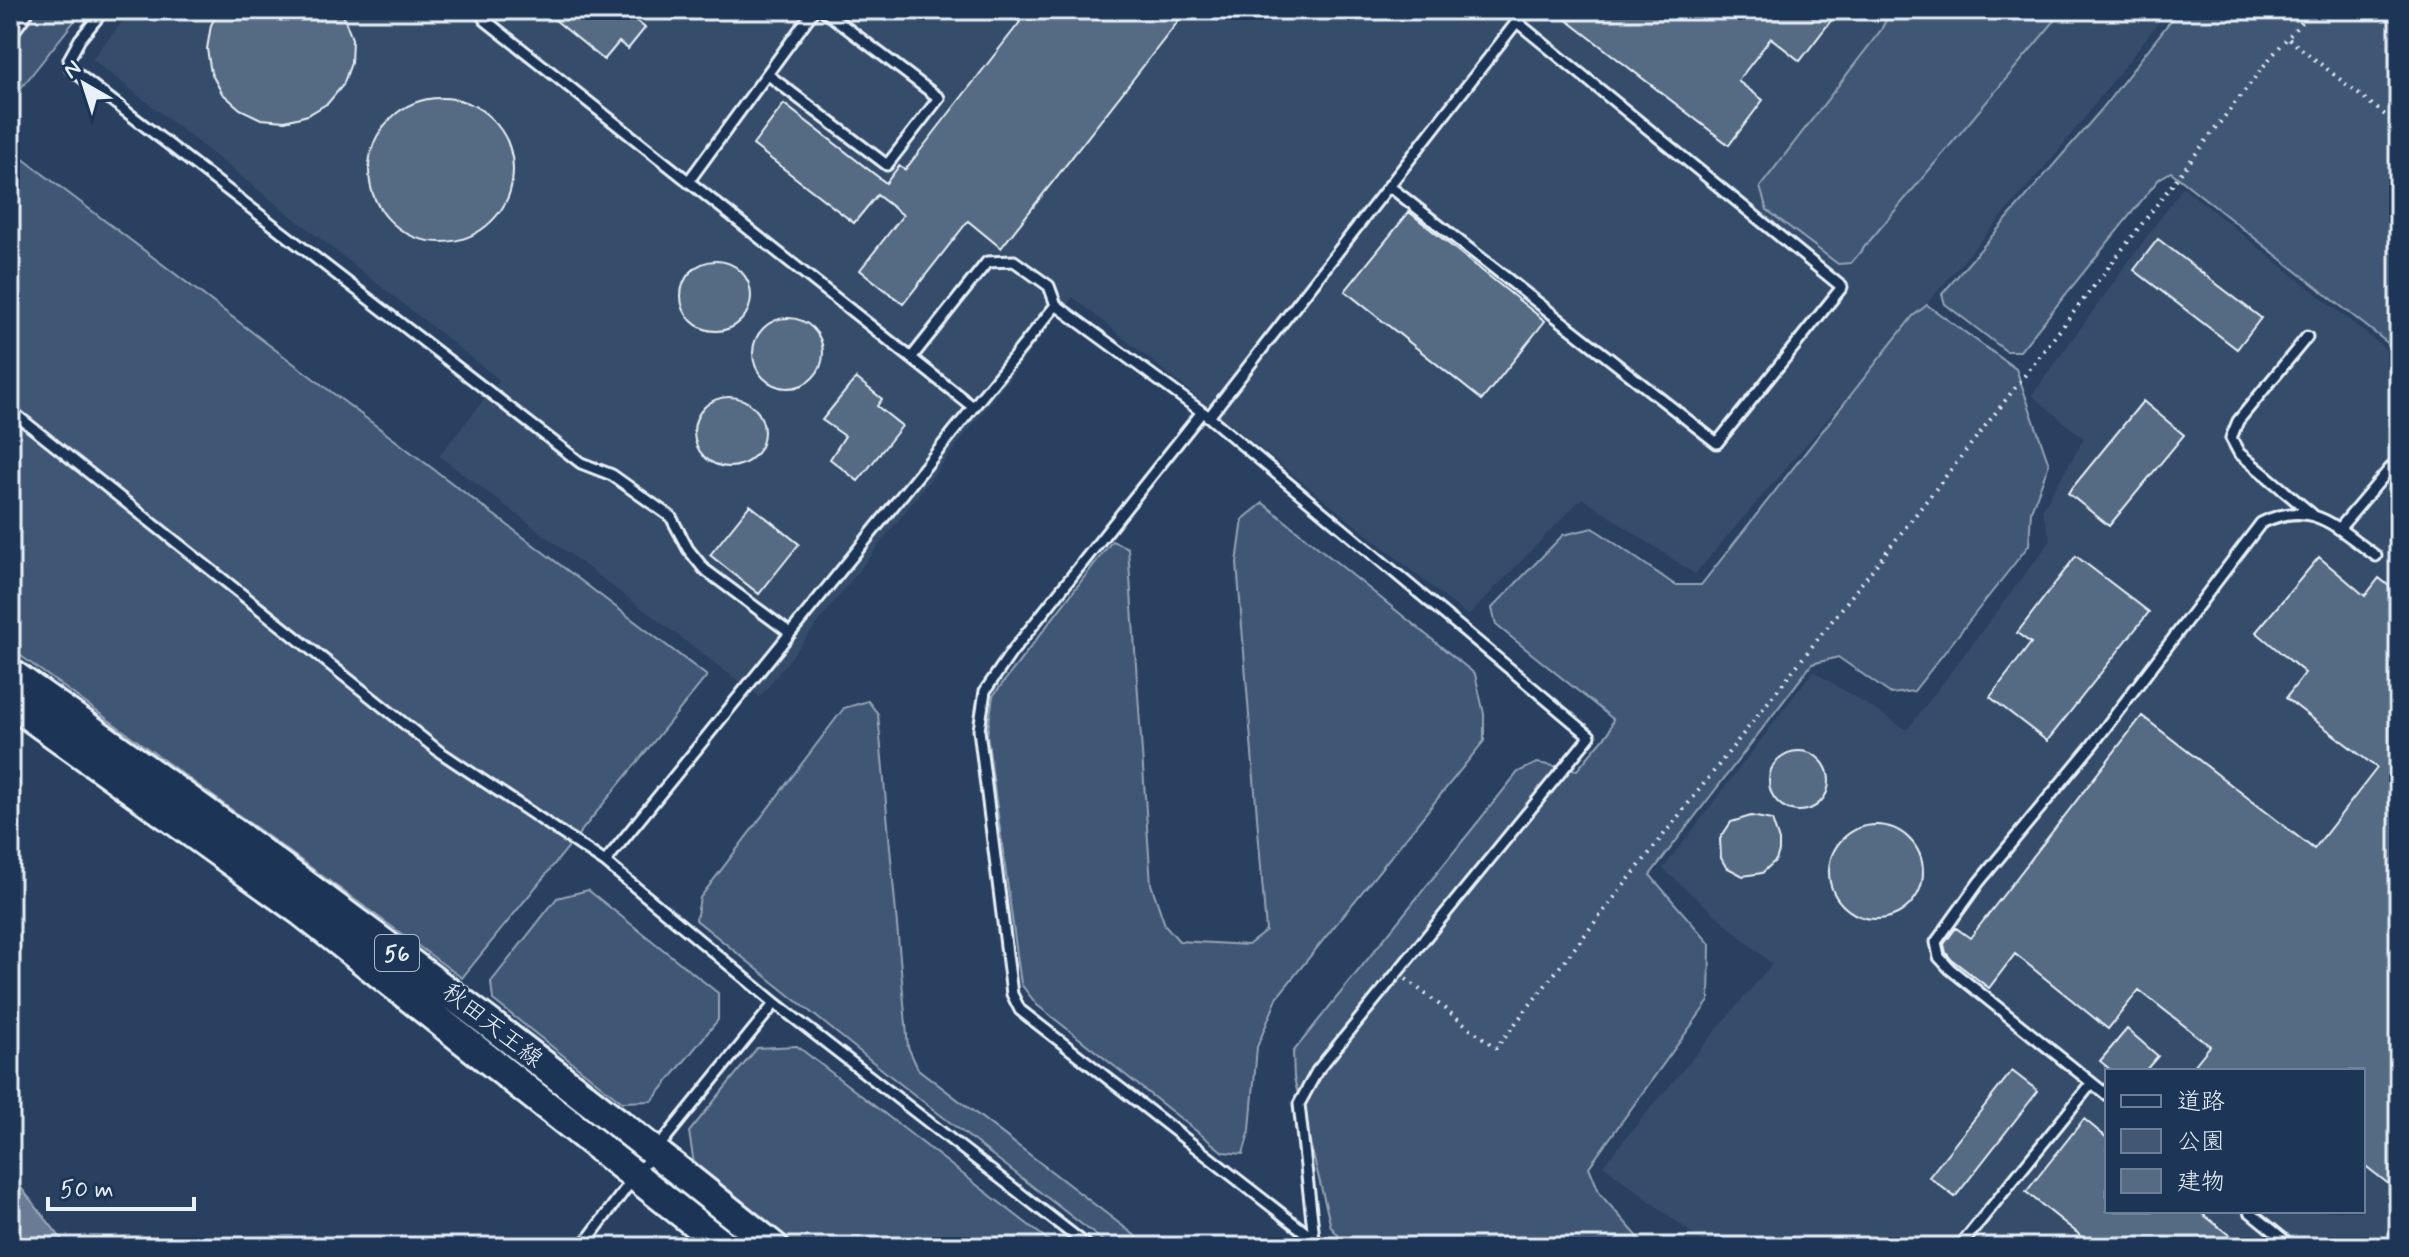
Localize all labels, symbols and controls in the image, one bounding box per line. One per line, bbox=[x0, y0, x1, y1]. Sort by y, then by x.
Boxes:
north arrow bbox=[44, 44, 124, 124]
text: N bbox=[58, 55, 87, 86]
road number: 56 bbox=[375, 935, 419, 971]
street label: 秋田天王線 bbox=[435, 977, 549, 1075]
legend bbox=[2105, 1069, 2365, 1213]
text: 道路 bbox=[2177, 1087, 2225, 1118]
text: 公園 bbox=[2177, 1127, 2225, 1158]
scale bar bbox=[48, 1161, 194, 1211]
text: 建物 bbox=[2177, 1167, 2225, 1198]
text: 50 m bbox=[60, 1175, 114, 1206]

